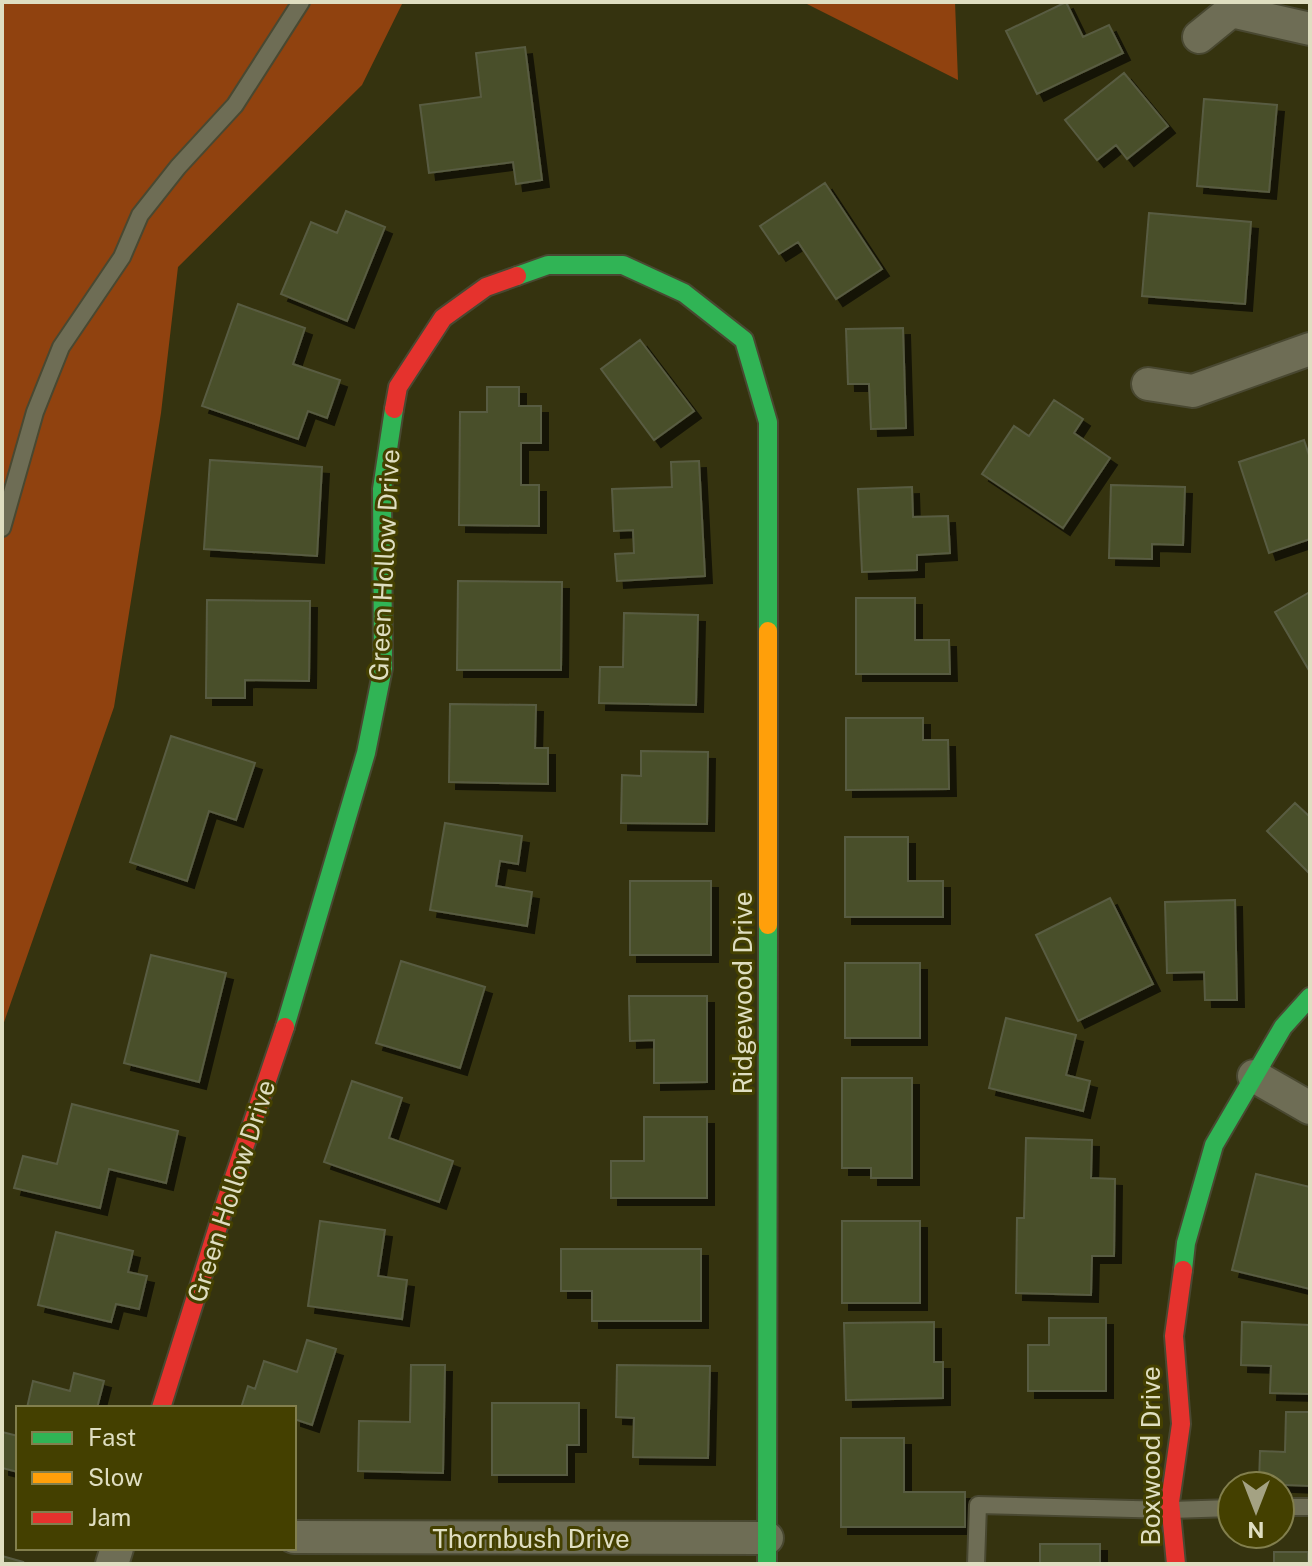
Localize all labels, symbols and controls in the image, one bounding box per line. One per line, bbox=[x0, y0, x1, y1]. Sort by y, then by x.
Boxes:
street label: Green Hollow Drive bbox=[362, 448, 406, 682]
street label: Ridgewood Drive bbox=[727, 891, 758, 1095]
street label: Green Hollow Drive bbox=[180, 1076, 282, 1306]
street label: Boxwood Drive bbox=[1135, 1366, 1166, 1546]
legend bbox=[16, 1406, 296, 1550]
text: Fast bbox=[88, 1423, 136, 1451]
text: Slow bbox=[88, 1463, 143, 1491]
north arrow bbox=[1216, 1470, 1296, 1550]
text: Jam bbox=[88, 1503, 131, 1531]
text: N bbox=[1247, 1517, 1265, 1543]
street label: Thornbush Drive bbox=[432, 1523, 630, 1554]

